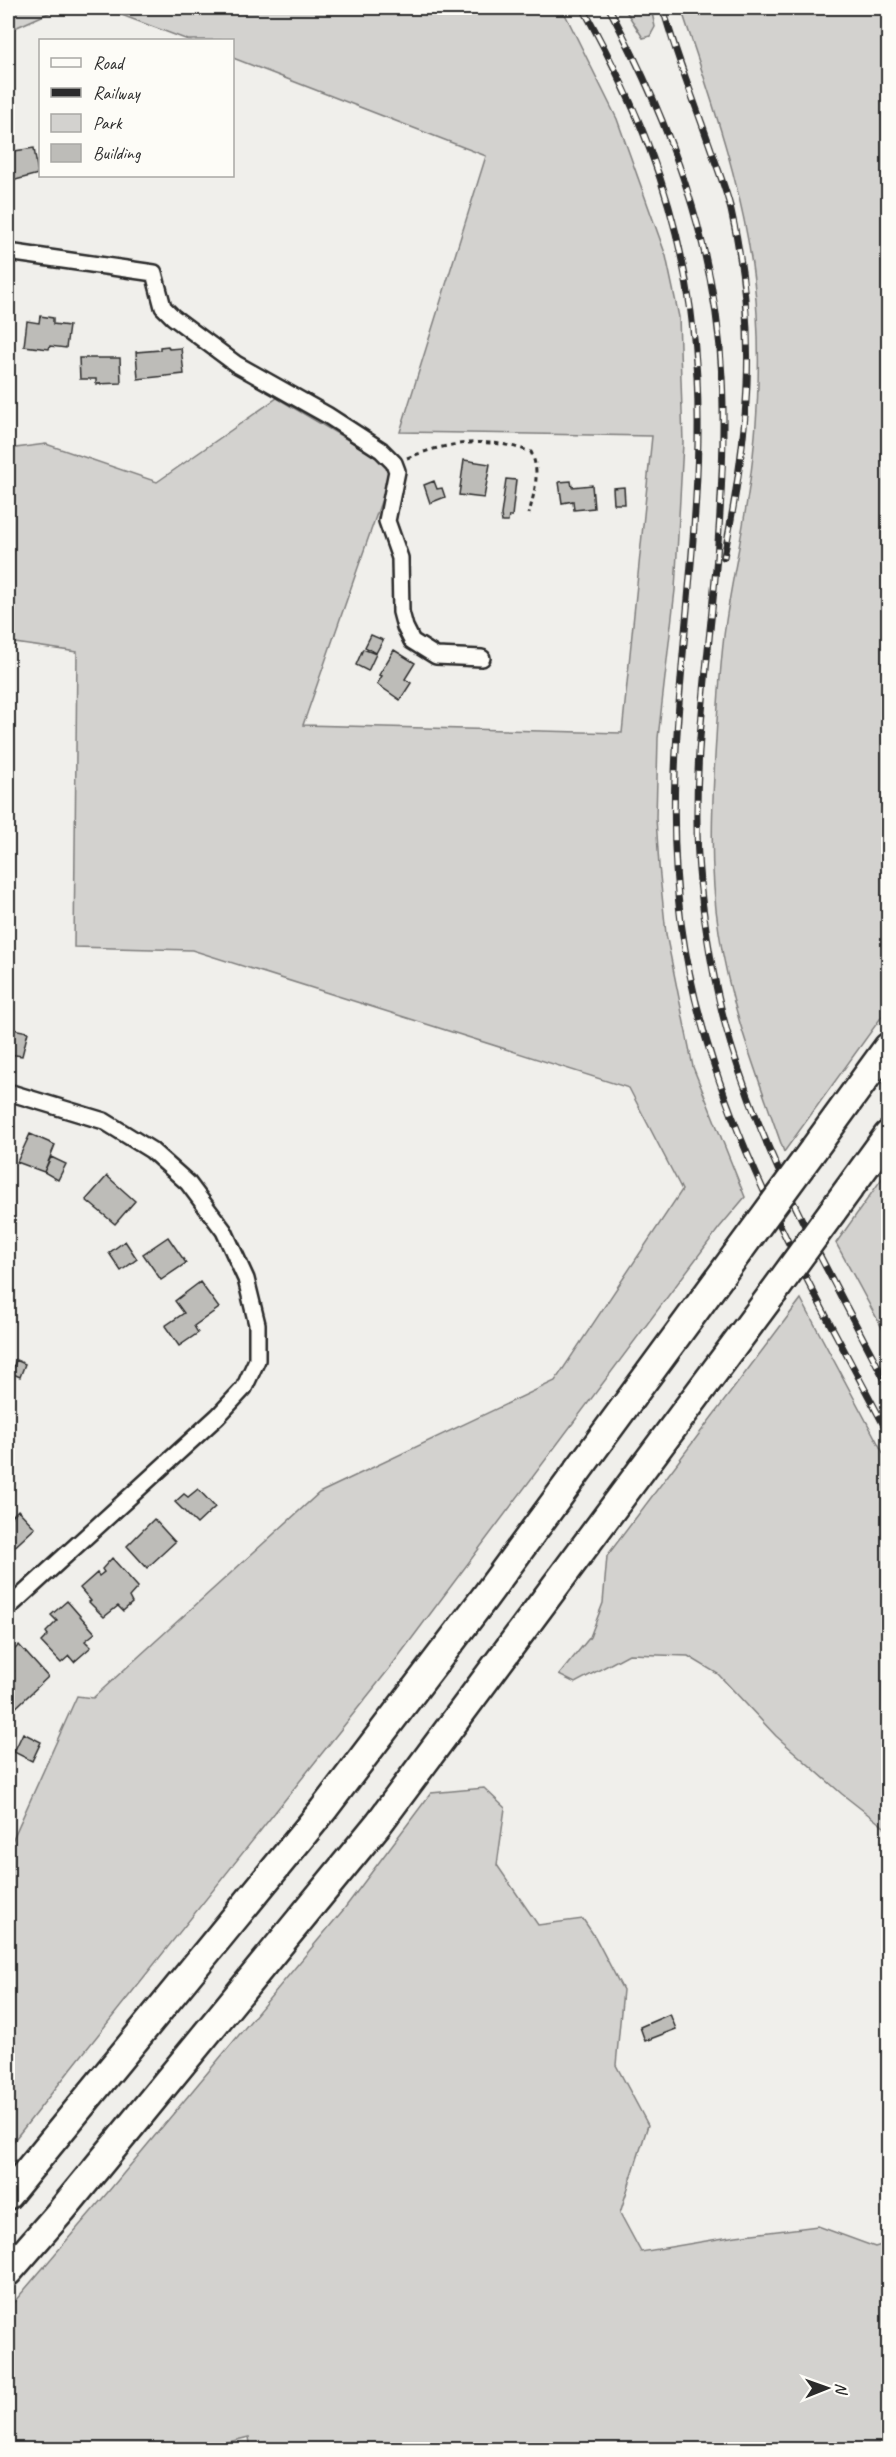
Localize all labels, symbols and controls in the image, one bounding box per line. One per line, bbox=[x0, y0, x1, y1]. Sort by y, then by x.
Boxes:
legend bbox=[39, 39, 234, 177]
text: Road bbox=[93, 52, 126, 74]
text: Railway bbox=[93, 82, 141, 104]
text: Park bbox=[93, 112, 123, 134]
text: Building bbox=[93, 142, 142, 164]
north arrow bbox=[797, 2358, 857, 2418]
text: N bbox=[831, 2383, 851, 2396]

